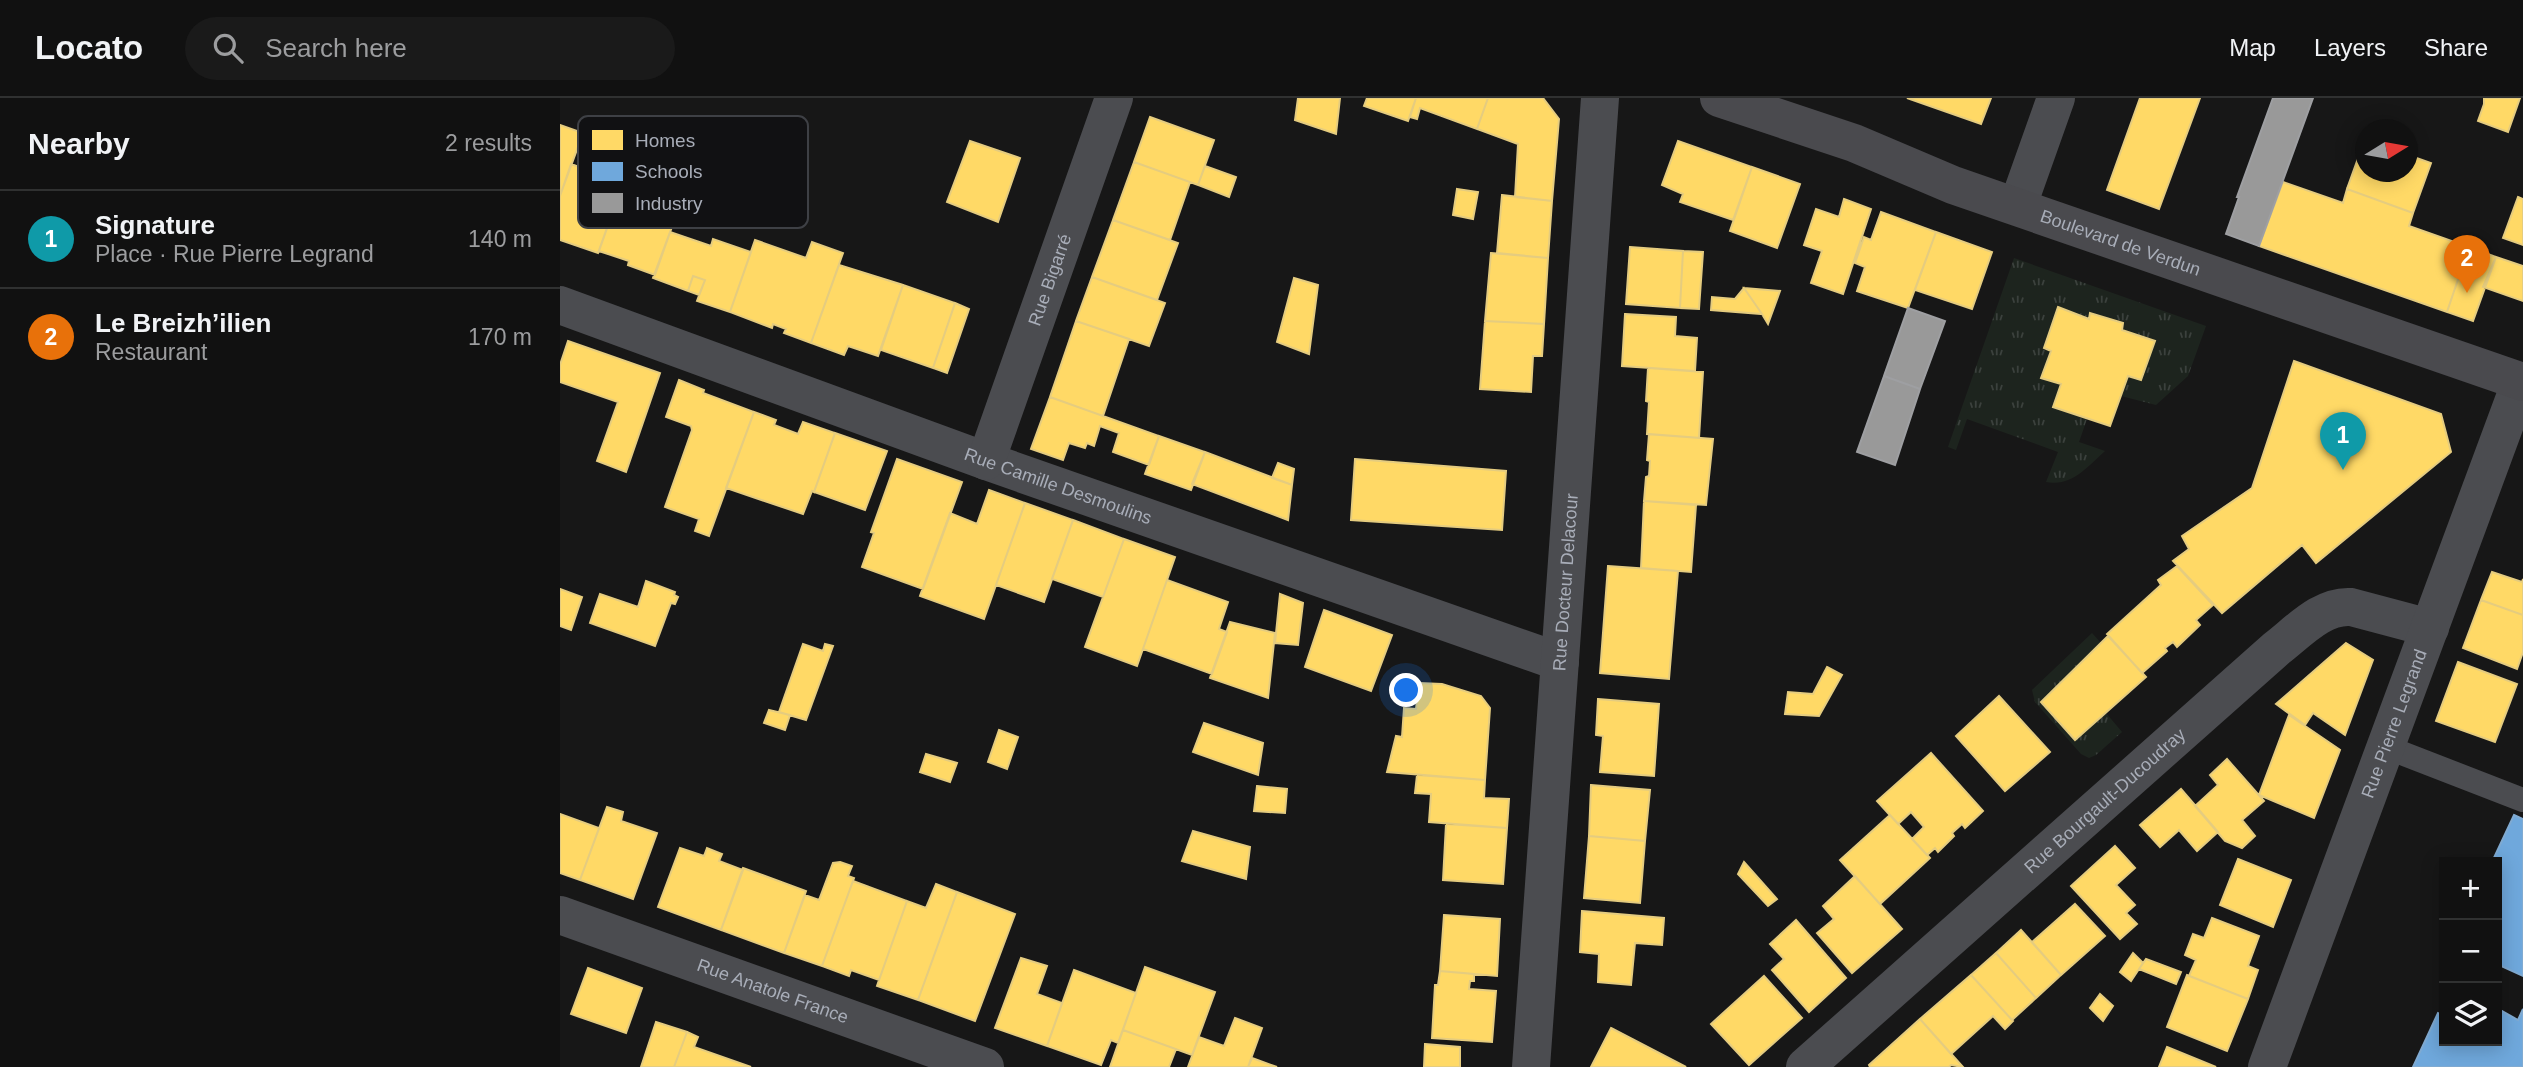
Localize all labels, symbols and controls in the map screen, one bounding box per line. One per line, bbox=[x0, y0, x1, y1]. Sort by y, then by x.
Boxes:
search box bbox=[185, 17, 675, 80]
text: Locato bbox=[35, 29, 143, 66]
icon: search bbox=[209, 29, 247, 67]
text: Search here bbox=[265, 33, 407, 63]
text: Map bbox=[2229, 34, 2276, 61]
text: Layers bbox=[2314, 34, 2386, 61]
text: Share bbox=[2424, 34, 2488, 61]
legend bbox=[578, 116, 808, 228]
north arrow bbox=[2355, 119, 2418, 182]
text: Nearby bbox=[28, 127, 130, 160]
text: 2 results bbox=[445, 130, 532, 156]
text: Homes bbox=[635, 130, 695, 151]
text: Schools bbox=[635, 161, 703, 182]
text: Industry bbox=[635, 193, 703, 214]
street label: Boulevard de Verdun bbox=[2038, 206, 2203, 280]
text: Signature bbox=[95, 210, 215, 240]
text: 1 bbox=[45, 226, 57, 252]
text: 140 m bbox=[468, 226, 532, 252]
street label: Rue Bigarré bbox=[1024, 231, 1075, 329]
pin: 2 bbox=[2444, 235, 2490, 293]
text: Place · Rue Pierre Legrand bbox=[95, 241, 374, 267]
text: Le Breizh’ilien bbox=[95, 308, 271, 338]
text: 2 bbox=[45, 324, 57, 350]
text: 170 m bbox=[468, 324, 532, 350]
text: Restaurant bbox=[95, 339, 208, 365]
pin: 1 bbox=[2320, 412, 2366, 470]
street label: Rue Camille Desmoulins bbox=[962, 444, 1154, 528]
street label: Rue Docteur Delacour bbox=[1549, 493, 1582, 672]
street label: Rue Pierre Legrand bbox=[2357, 647, 2431, 801]
your location bbox=[1389, 673, 1423, 707]
street label: Rue Bourgault-Ducoudray bbox=[2020, 724, 2189, 877]
map controls bbox=[2439, 857, 2502, 1046]
button: + bbox=[2439, 857, 2502, 920]
button: − bbox=[2439, 920, 2502, 983]
street label: Rue Anatole France bbox=[694, 955, 851, 1027]
button: layers bbox=[2439, 983, 2502, 1046]

